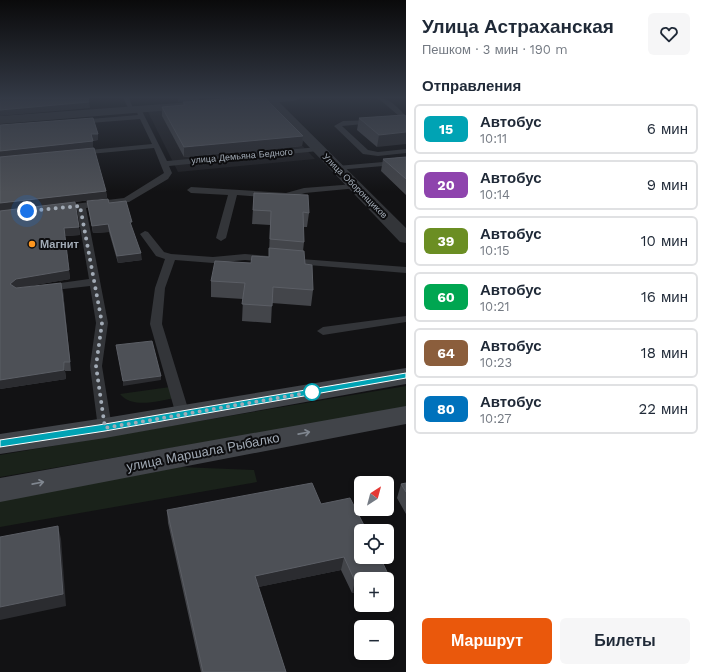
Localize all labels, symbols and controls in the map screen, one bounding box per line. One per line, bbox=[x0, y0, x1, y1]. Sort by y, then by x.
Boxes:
button: heart bbox=[648, 13, 690, 55]
text: Улица Астраханская bbox=[422, 15, 614, 38]
text: Пешком · 3 мин · 190 m bbox=[422, 42, 568, 57]
text: Отправления bbox=[422, 77, 521, 95]
text: Автобус bbox=[480, 113, 542, 131]
text: 6 мин bbox=[647, 120, 688, 138]
text: 15 bbox=[439, 121, 453, 137]
text: 10:11 bbox=[480, 131, 507, 146]
street label: улица Демьяна Бедного bbox=[191, 147, 293, 165]
street label: Улица Оборонщиков bbox=[321, 152, 389, 220]
text: Автобус bbox=[480, 169, 542, 187]
text: 9 мин bbox=[647, 176, 688, 194]
text: 20 bbox=[437, 177, 455, 193]
text: 10:14 bbox=[480, 187, 510, 202]
your location bbox=[17, 201, 37, 221]
text: Автобус bbox=[480, 225, 542, 243]
text: 10 мин bbox=[641, 232, 688, 250]
text: 39 bbox=[438, 233, 454, 249]
place label: Магнит bbox=[40, 238, 79, 251]
marker: Магнит bbox=[27, 239, 37, 249]
text: 10:15 bbox=[480, 243, 510, 258]
text: Автобус bbox=[480, 281, 542, 299]
text: 16 мин bbox=[641, 288, 688, 306]
text: 60 bbox=[437, 289, 455, 305]
text: 10:21 bbox=[480, 299, 510, 314]
text: Автобус bbox=[480, 337, 542, 355]
text: 18 мин bbox=[641, 344, 688, 362]
text: 64 bbox=[437, 345, 455, 361]
text: 10:23 bbox=[480, 355, 512, 370]
unlabelled marker bbox=[303, 383, 321, 401]
text: Автобус bbox=[480, 393, 542, 411]
text: 22 мин bbox=[638, 400, 688, 418]
text: 80 bbox=[437, 401, 455, 417]
text: 10:27 bbox=[480, 411, 512, 426]
one-way arrow bbox=[297, 429, 310, 437]
street label: улица Маршала Рыбалко bbox=[125, 430, 281, 474]
north arrow bbox=[354, 476, 394, 516]
map controls bbox=[354, 476, 394, 660]
one-way arrow bbox=[31, 479, 44, 487]
button: locate bbox=[354, 524, 394, 564]
button: + bbox=[354, 572, 394, 612]
button: Маршрут bbox=[422, 618, 552, 664]
button: Билеты bbox=[560, 618, 690, 664]
button: − bbox=[354, 620, 394, 660]

